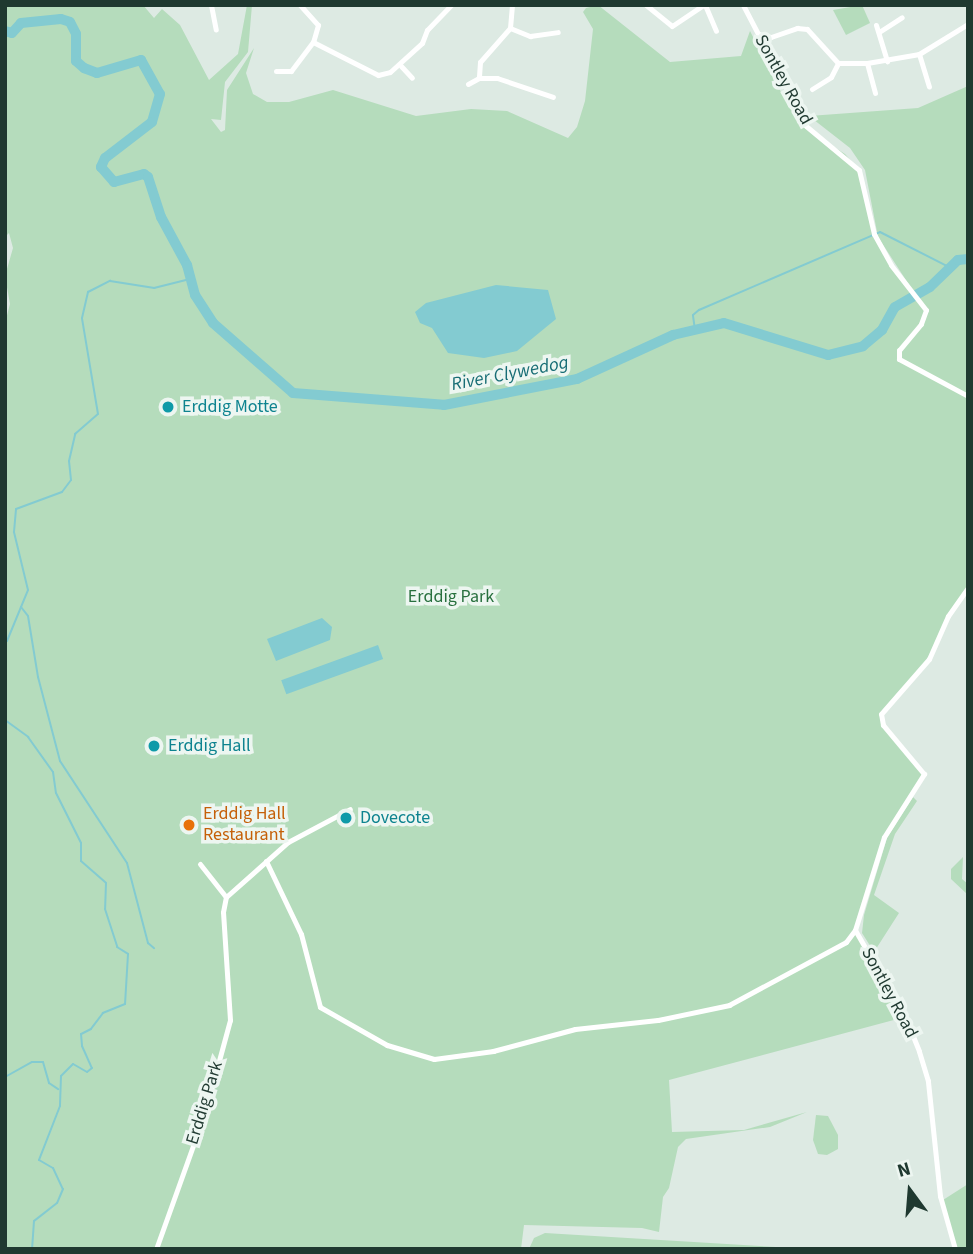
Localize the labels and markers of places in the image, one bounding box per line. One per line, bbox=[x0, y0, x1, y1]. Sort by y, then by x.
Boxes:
place label: Erddig Motte bbox=[182, 396, 278, 418]
marker: Erddig Motte bbox=[160, 399, 176, 415]
place label: Erddig Hall bbox=[168, 735, 251, 757]
marker: Erddig Hall bbox=[146, 738, 162, 754]
place label: Erddig Hall Restaurant bbox=[203, 804, 286, 846]
place label: Dovecote bbox=[360, 807, 430, 829]
marker: Dovecote bbox=[338, 810, 354, 826]
marker: Erddig Hall Restaurant bbox=[181, 817, 197, 833]

